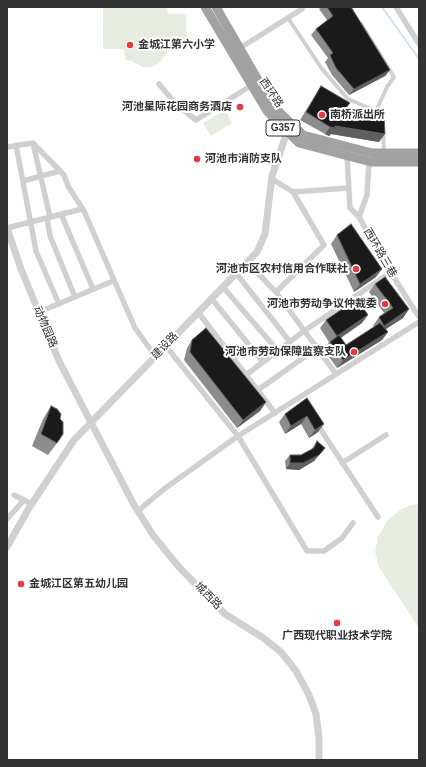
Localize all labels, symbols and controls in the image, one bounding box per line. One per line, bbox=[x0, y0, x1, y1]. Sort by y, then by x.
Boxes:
place label: 金城江第六小学 bbox=[138, 38, 215, 52]
marker: 金城江第六小学 bbox=[125, 40, 135, 50]
street label: 西环路 bbox=[256, 76, 286, 110]
place label: 河池星际花园商务酒店 bbox=[122, 100, 232, 114]
marker: 河池星际花园商务酒店 bbox=[235, 102, 245, 112]
place label: 南桥派出所 bbox=[330, 108, 385, 122]
marker: 南桥派出所 bbox=[317, 110, 327, 120]
road number: G357 bbox=[266, 120, 300, 136]
place label: 河池市消防支队 bbox=[205, 152, 282, 166]
marker: 河池市消防支队 bbox=[192, 154, 202, 164]
street label: 西环路三巷 bbox=[361, 226, 399, 280]
place label: 河池市区农村信用合作联社 bbox=[216, 262, 348, 276]
marker: 河池市区农村信用合作联社 bbox=[351, 264, 361, 274]
place label: 河池市劳动争议仲裁委 bbox=[267, 297, 377, 311]
marker: 河池市劳动争议仲裁委 bbox=[380, 299, 390, 309]
street label: 动物园路 bbox=[30, 304, 60, 350]
street label: 建设路 bbox=[149, 330, 181, 362]
place label: 河池市劳动保障监察支队 bbox=[225, 345, 346, 359]
marker: 河池市劳动保障监察支队 bbox=[349, 347, 359, 357]
place label: 金城江区第五幼儿园 bbox=[29, 577, 128, 591]
marker: 金城江区第五幼儿园 bbox=[16, 579, 26, 589]
street label: 城西路 bbox=[192, 580, 224, 612]
marker: 广西现代职业技术学院 bbox=[332, 618, 342, 628]
place label: 广西现代职业技术学院 bbox=[282, 629, 392, 643]

